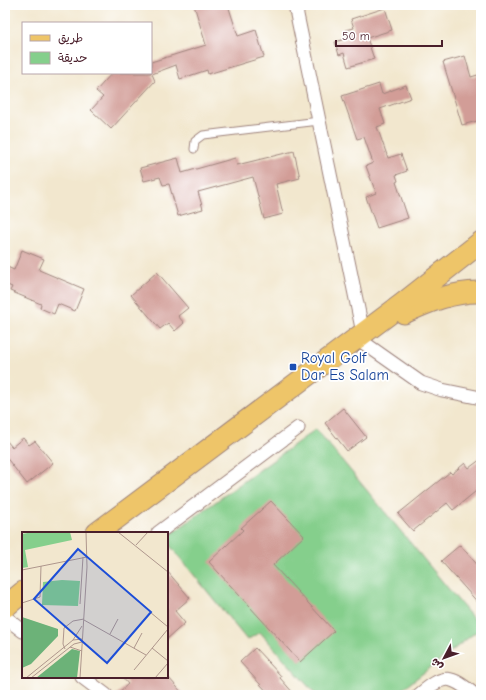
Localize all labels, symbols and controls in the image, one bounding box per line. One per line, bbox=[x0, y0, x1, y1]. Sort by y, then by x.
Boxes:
legend bbox=[22, 22, 152, 74]
scale bar bbox=[336, 22, 442, 48]
text: 50 m bbox=[342, 29, 370, 43]
text: طريق bbox=[58, 31, 83, 45]
text: حديقة bbox=[58, 51, 87, 65]
place label: Royal Golf Dar Es Salam bbox=[301, 349, 389, 384]
marker: Royal Golf Dar Es Salam bbox=[288, 362, 298, 372]
inset map bbox=[22, 532, 168, 678]
north arrow bbox=[424, 638, 464, 678]
text: ش bbox=[428, 655, 446, 673]

